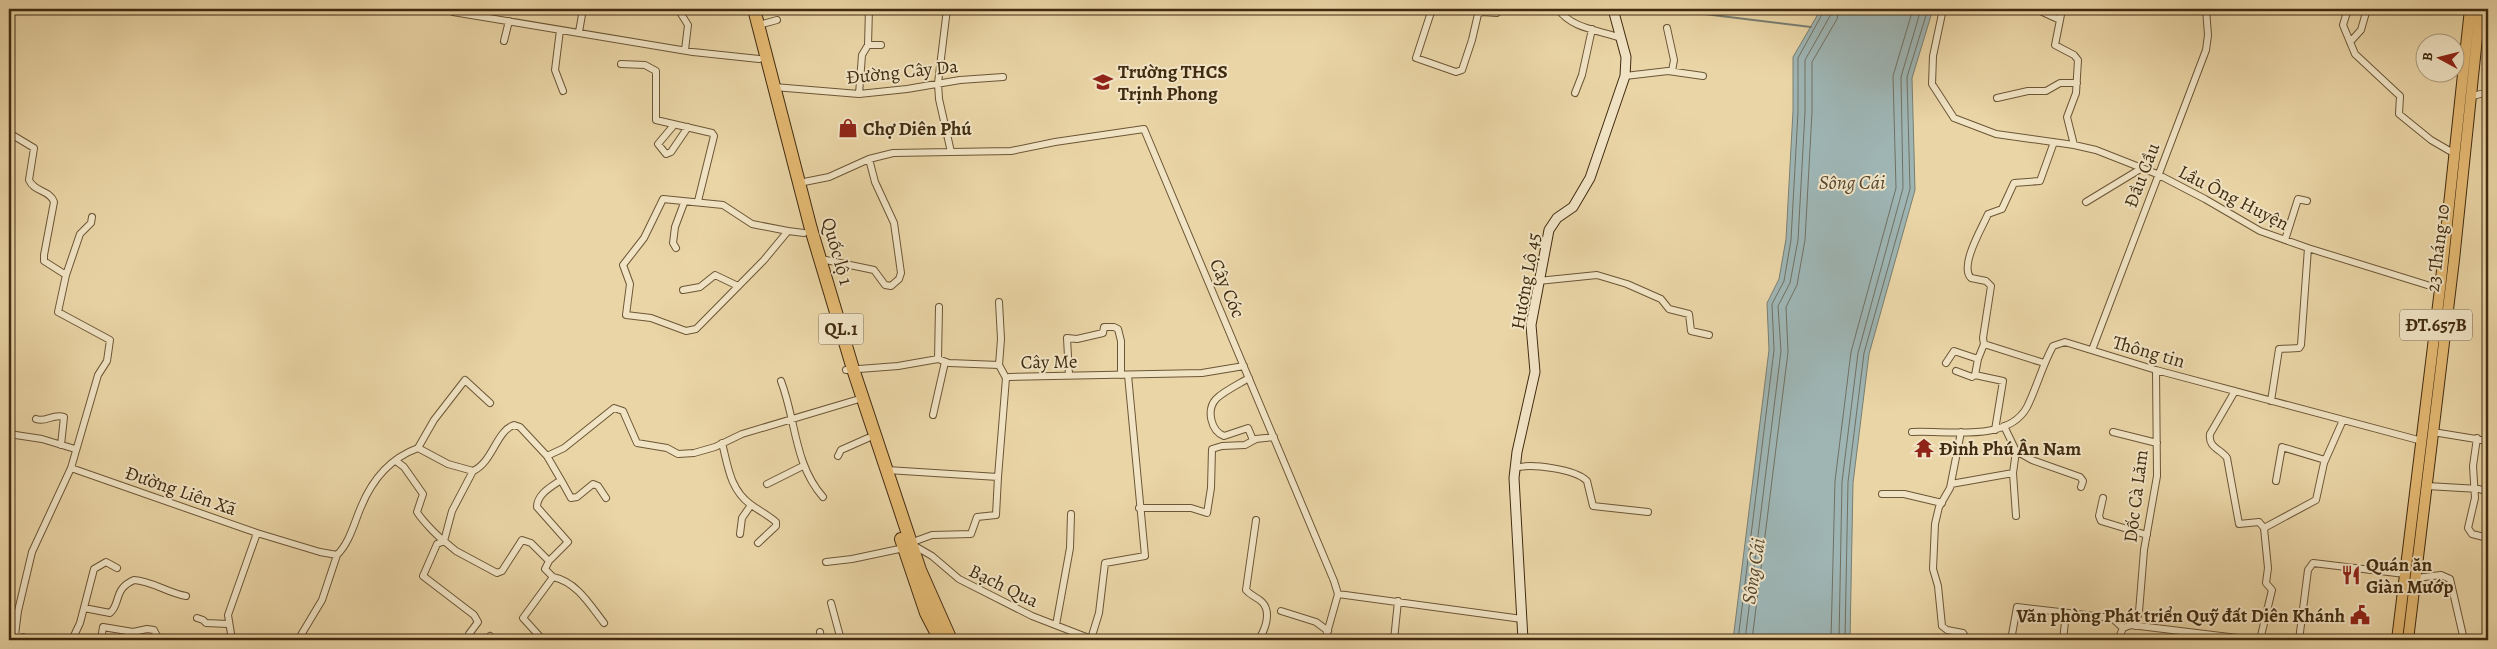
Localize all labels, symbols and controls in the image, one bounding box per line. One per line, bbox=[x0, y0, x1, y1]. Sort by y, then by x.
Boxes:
north arrow bbox=[2414, 32, 2464, 82]
text: B bbox=[2418, 51, 2438, 62]
street label: Đường Cây Da bbox=[845, 53, 959, 91]
place label: Trường THCS Trịnh Phong bbox=[1118, 59, 1228, 107]
school or university icon: Trường THCS Trịnh Phong bbox=[1092, 71, 1114, 93]
place label: Chợ Diên Phú bbox=[863, 116, 972, 142]
shop icon: Chợ Diên Phú bbox=[837, 117, 859, 139]
street label: Đầu Cầu bbox=[2118, 139, 2166, 212]
street label: Lầu Ông Huyện bbox=[2174, 159, 2293, 237]
water label: Sông Cái bbox=[1819, 169, 1885, 196]
street label: 23 Tháng 10 bbox=[2420, 203, 2456, 294]
street label: Quốc lộ 1 bbox=[815, 214, 859, 289]
street label: Hương Lộ 45 bbox=[1505, 231, 1547, 332]
street label: Cây Cóc bbox=[1203, 255, 1251, 322]
road number: ĐT.657B bbox=[2400, 310, 2472, 340]
road number: QL.1 bbox=[818, 314, 864, 344]
street label: Thông tin bbox=[2110, 329, 2188, 375]
street label: Cây Me bbox=[1020, 349, 1078, 375]
place label: Đình Phú Ân Nam bbox=[1939, 436, 2081, 462]
temple icon: Đình Phú Ân Nam bbox=[1913, 437, 1935, 459]
street label: Dốc Cà Lăm bbox=[2117, 448, 2155, 544]
street label: Đường Liên Xã bbox=[121, 460, 240, 522]
water label: Sông Cái bbox=[1735, 536, 1772, 606]
place label: Quán ăn Giàn Mướp bbox=[2366, 552, 2453, 600]
street label: Bạch Qua bbox=[964, 558, 1043, 614]
restaurant icon: Quán ăn Giàn Mướp bbox=[2340, 564, 2362, 586]
place label: Văn phòng Phát triển Quỹ đất Diên Khánh bbox=[2016, 603, 2345, 629]
public building icon: Văn phòng Phát triển Quỹ đất Diên Khánh bbox=[2349, 604, 2371, 626]

